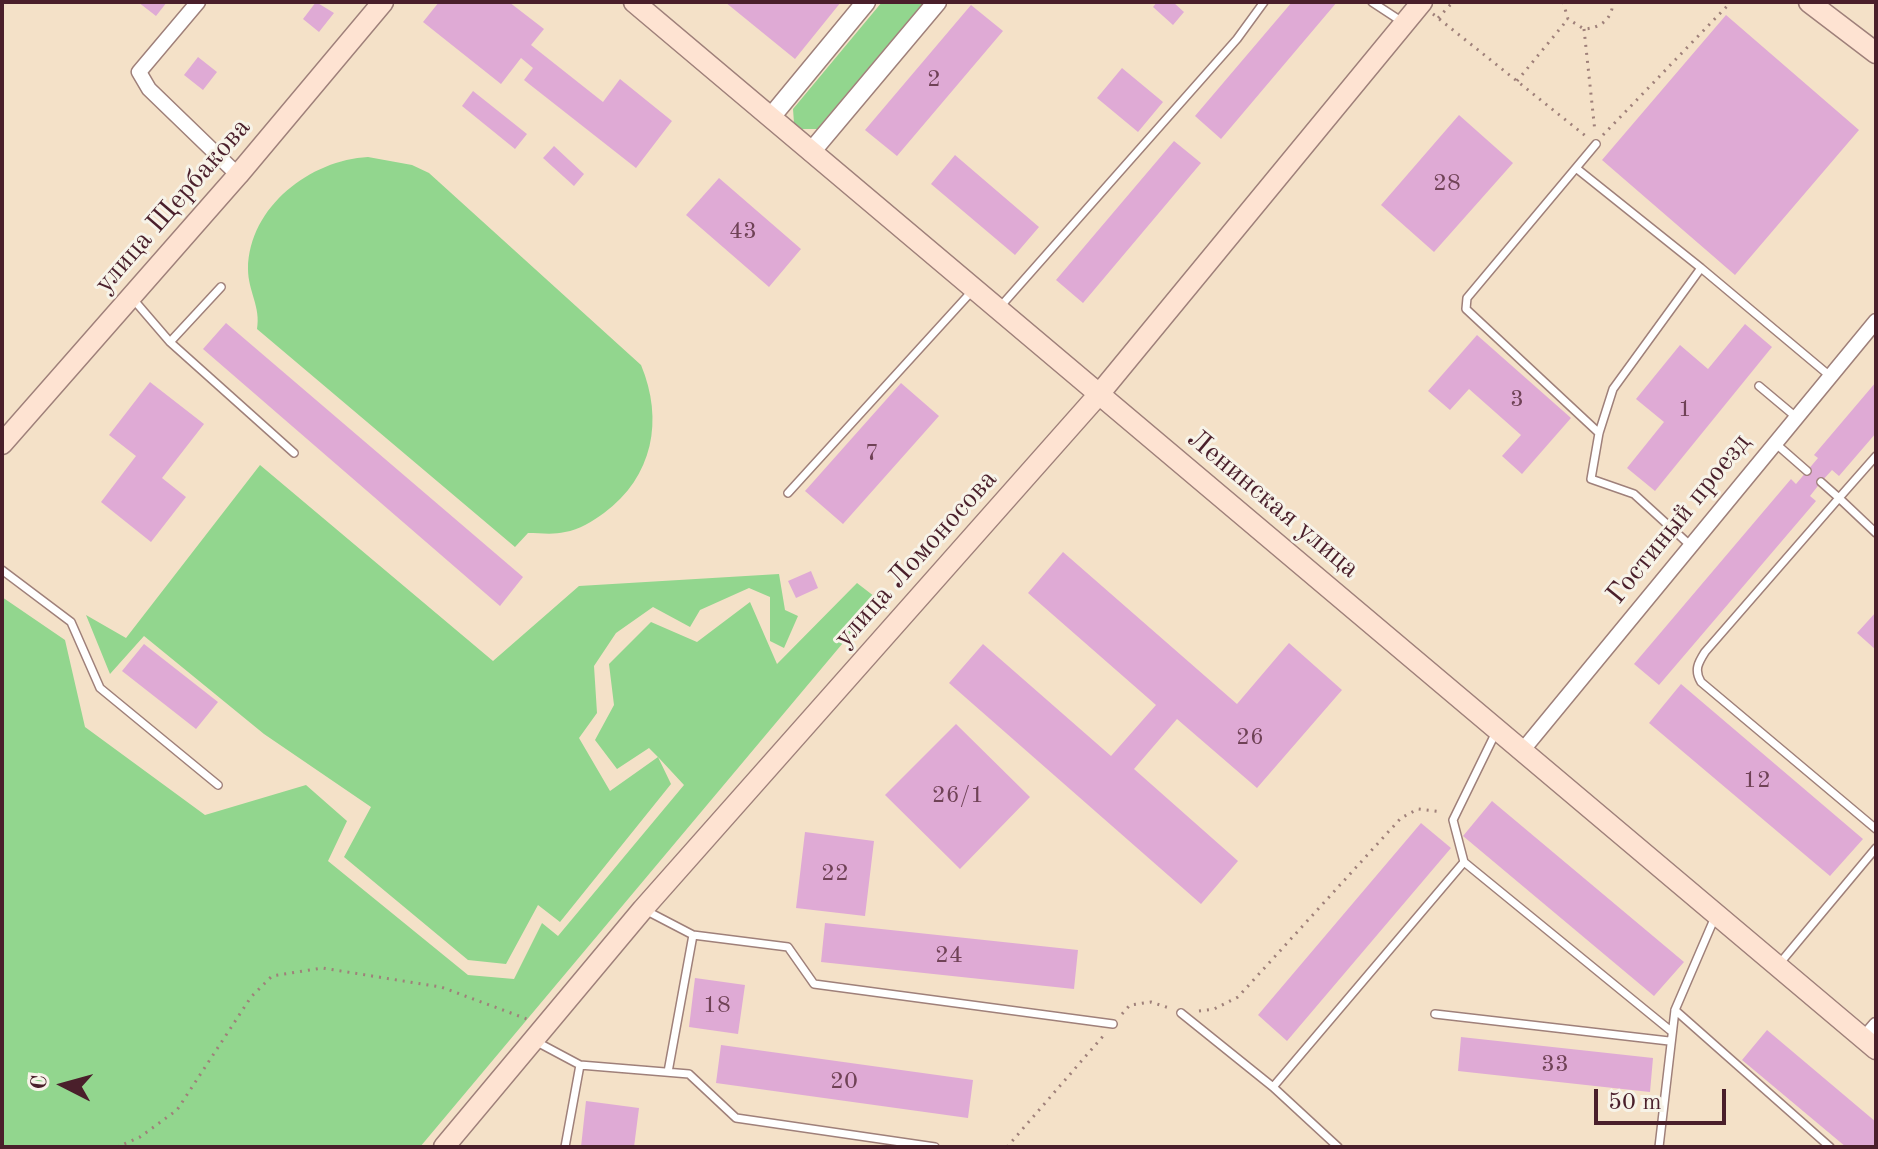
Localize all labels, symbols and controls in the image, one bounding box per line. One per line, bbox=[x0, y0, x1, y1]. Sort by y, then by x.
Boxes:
house number: 2 bbox=[927, 66, 941, 94]
street label: улица Щербакова bbox=[88, 112, 258, 300]
house number: 28 bbox=[1433, 170, 1461, 198]
house number: 43 bbox=[729, 218, 757, 246]
house number: 3 bbox=[1510, 386, 1524, 414]
house number: 1 bbox=[1678, 396, 1692, 424]
street label: Ленинская улица bbox=[1180, 422, 1366, 586]
street label: Гостиный проезд bbox=[1600, 427, 1758, 611]
house number: 7 bbox=[865, 440, 879, 468]
street label: улица Ломоносова bbox=[827, 463, 1005, 655]
house number: 26 bbox=[1236, 724, 1264, 752]
house number: 12 bbox=[1743, 767, 1771, 795]
house number: 26/1 bbox=[932, 782, 984, 810]
house number: 22 bbox=[821, 860, 849, 888]
house number: 24 bbox=[935, 942, 963, 970]
house number: 18 bbox=[703, 992, 731, 1020]
north arrow bbox=[24, 1045, 104, 1125]
house number: 33 bbox=[1541, 1051, 1569, 1079]
house number: 20 bbox=[830, 1068, 858, 1096]
scale bar bbox=[1598, 1073, 1730, 1123]
text: С bbox=[28, 1074, 52, 1091]
text: 50 m bbox=[1608, 1091, 1662, 1115]

